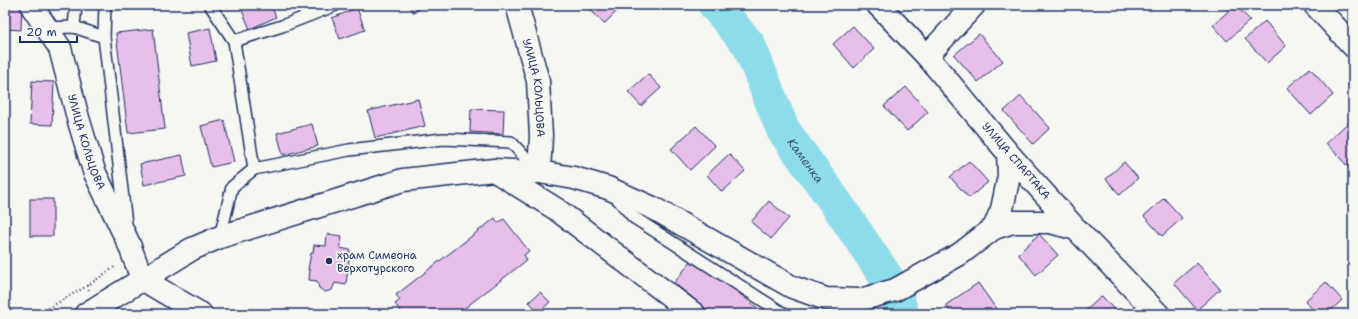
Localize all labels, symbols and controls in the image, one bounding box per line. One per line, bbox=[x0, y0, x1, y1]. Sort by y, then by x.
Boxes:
scale bar bbox=[20, 18, 77, 44]
text: 20 m bbox=[26, 24, 57, 40]
street label: УЛИЦА КОЛЬЦОВА bbox=[519, 37, 549, 137]
street label: УЛИЦА КОЛЬЦОВА bbox=[65, 92, 109, 192]
street label: УЛИЦА СПАРТАКА bbox=[978, 119, 1054, 203]
water label: Каменка bbox=[784, 135, 827, 186]
place label: храм Симеона Верхотурского bbox=[337, 248, 417, 276]
marker: храм Симеона Верхотурского bbox=[324, 256, 334, 266]

